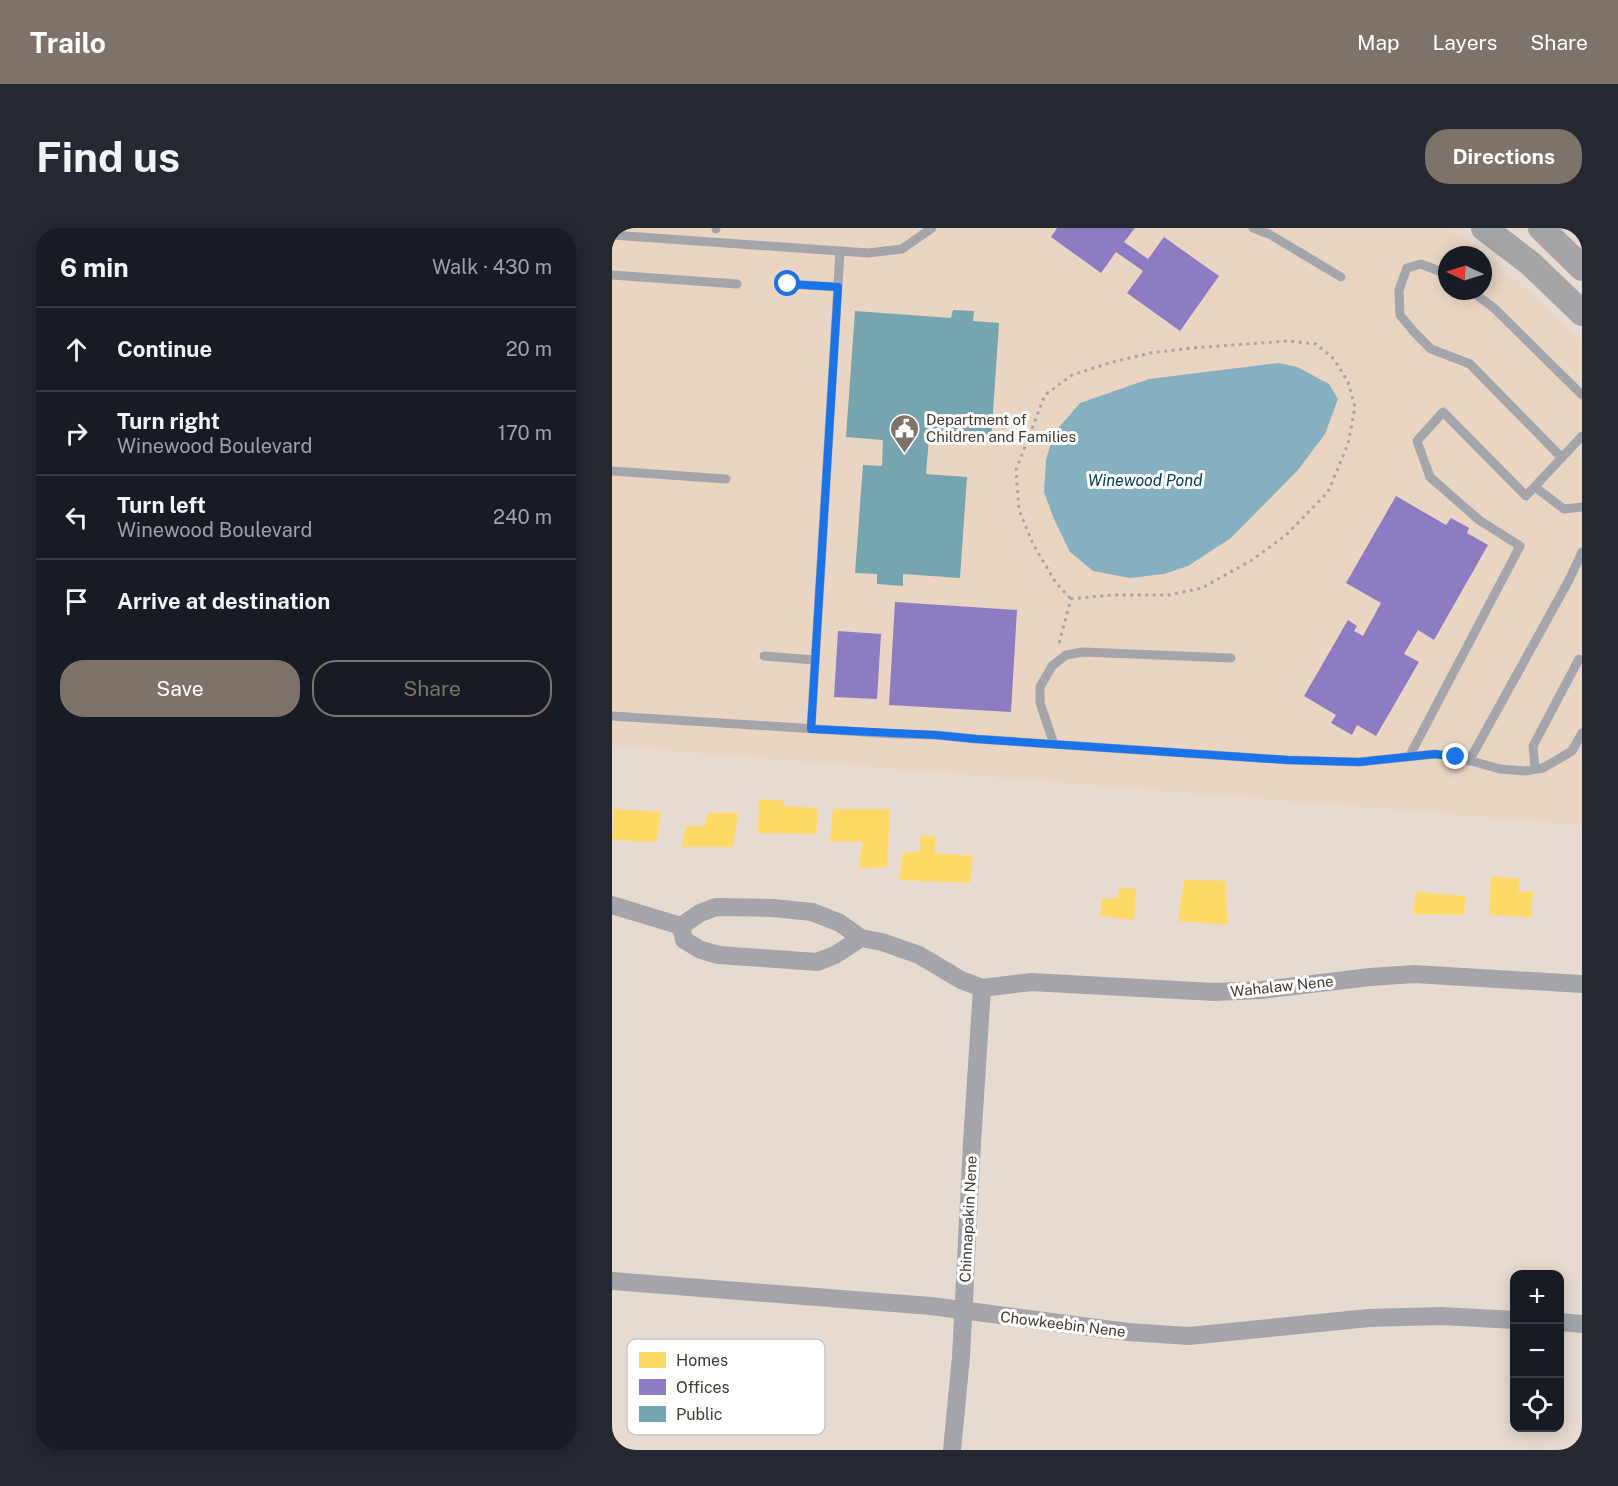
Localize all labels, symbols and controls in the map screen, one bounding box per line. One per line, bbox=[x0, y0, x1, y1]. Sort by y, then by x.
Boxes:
text: Trailo bbox=[30, 26, 106, 59]
text: Map bbox=[1357, 30, 1400, 55]
text: Layers bbox=[1433, 30, 1497, 55]
text: Share bbox=[1530, 30, 1588, 55]
button: Directions bbox=[1425, 129, 1582, 184]
text: Find us bbox=[36, 132, 180, 181]
north arrow bbox=[1438, 246, 1492, 300]
text: 6 min bbox=[60, 252, 129, 283]
text: Walk · 430 m bbox=[432, 255, 552, 279]
route start bbox=[774, 270, 800, 296]
icon: ahead bbox=[60, 333, 93, 366]
text: Continue bbox=[117, 336, 212, 362]
text: 20 m bbox=[506, 337, 552, 361]
text: Turn right bbox=[117, 408, 220, 434]
place label: Department of Children and Families bbox=[926, 411, 1076, 445]
public building icon: Department of Children and Families bbox=[889, 412, 921, 454]
icon: right bbox=[60, 417, 93, 450]
text: 170 m bbox=[498, 421, 552, 445]
text: Winewood Boulevard bbox=[117, 434, 312, 458]
water label: Winewood Pond bbox=[1088, 471, 1203, 490]
text: Turn left bbox=[117, 492, 206, 518]
icon: left bbox=[60, 501, 93, 534]
text: 240 m bbox=[493, 505, 552, 529]
text: Winewood Boulevard bbox=[117, 518, 312, 542]
icon: arrive bbox=[60, 585, 93, 618]
text: Arrive at destination bbox=[117, 588, 330, 614]
button: Save bbox=[60, 660, 300, 717]
button: Share bbox=[312, 660, 552, 717]
route end bbox=[1442, 743, 1468, 769]
street label: Wahalaw Nene bbox=[1230, 972, 1334, 1000]
street label: Chinnapakin Nene bbox=[956, 1155, 980, 1283]
map controls bbox=[1510, 1270, 1564, 1432]
button: + bbox=[1510, 1270, 1564, 1324]
street label: Chowkeebin Nene bbox=[999, 1308, 1127, 1340]
button: − bbox=[1510, 1324, 1564, 1378]
legend bbox=[627, 1339, 825, 1435]
text: Homes bbox=[676, 1351, 728, 1370]
text: Offices bbox=[676, 1378, 730, 1397]
button: locate bbox=[1510, 1378, 1564, 1432]
text: Public bbox=[676, 1405, 723, 1424]

